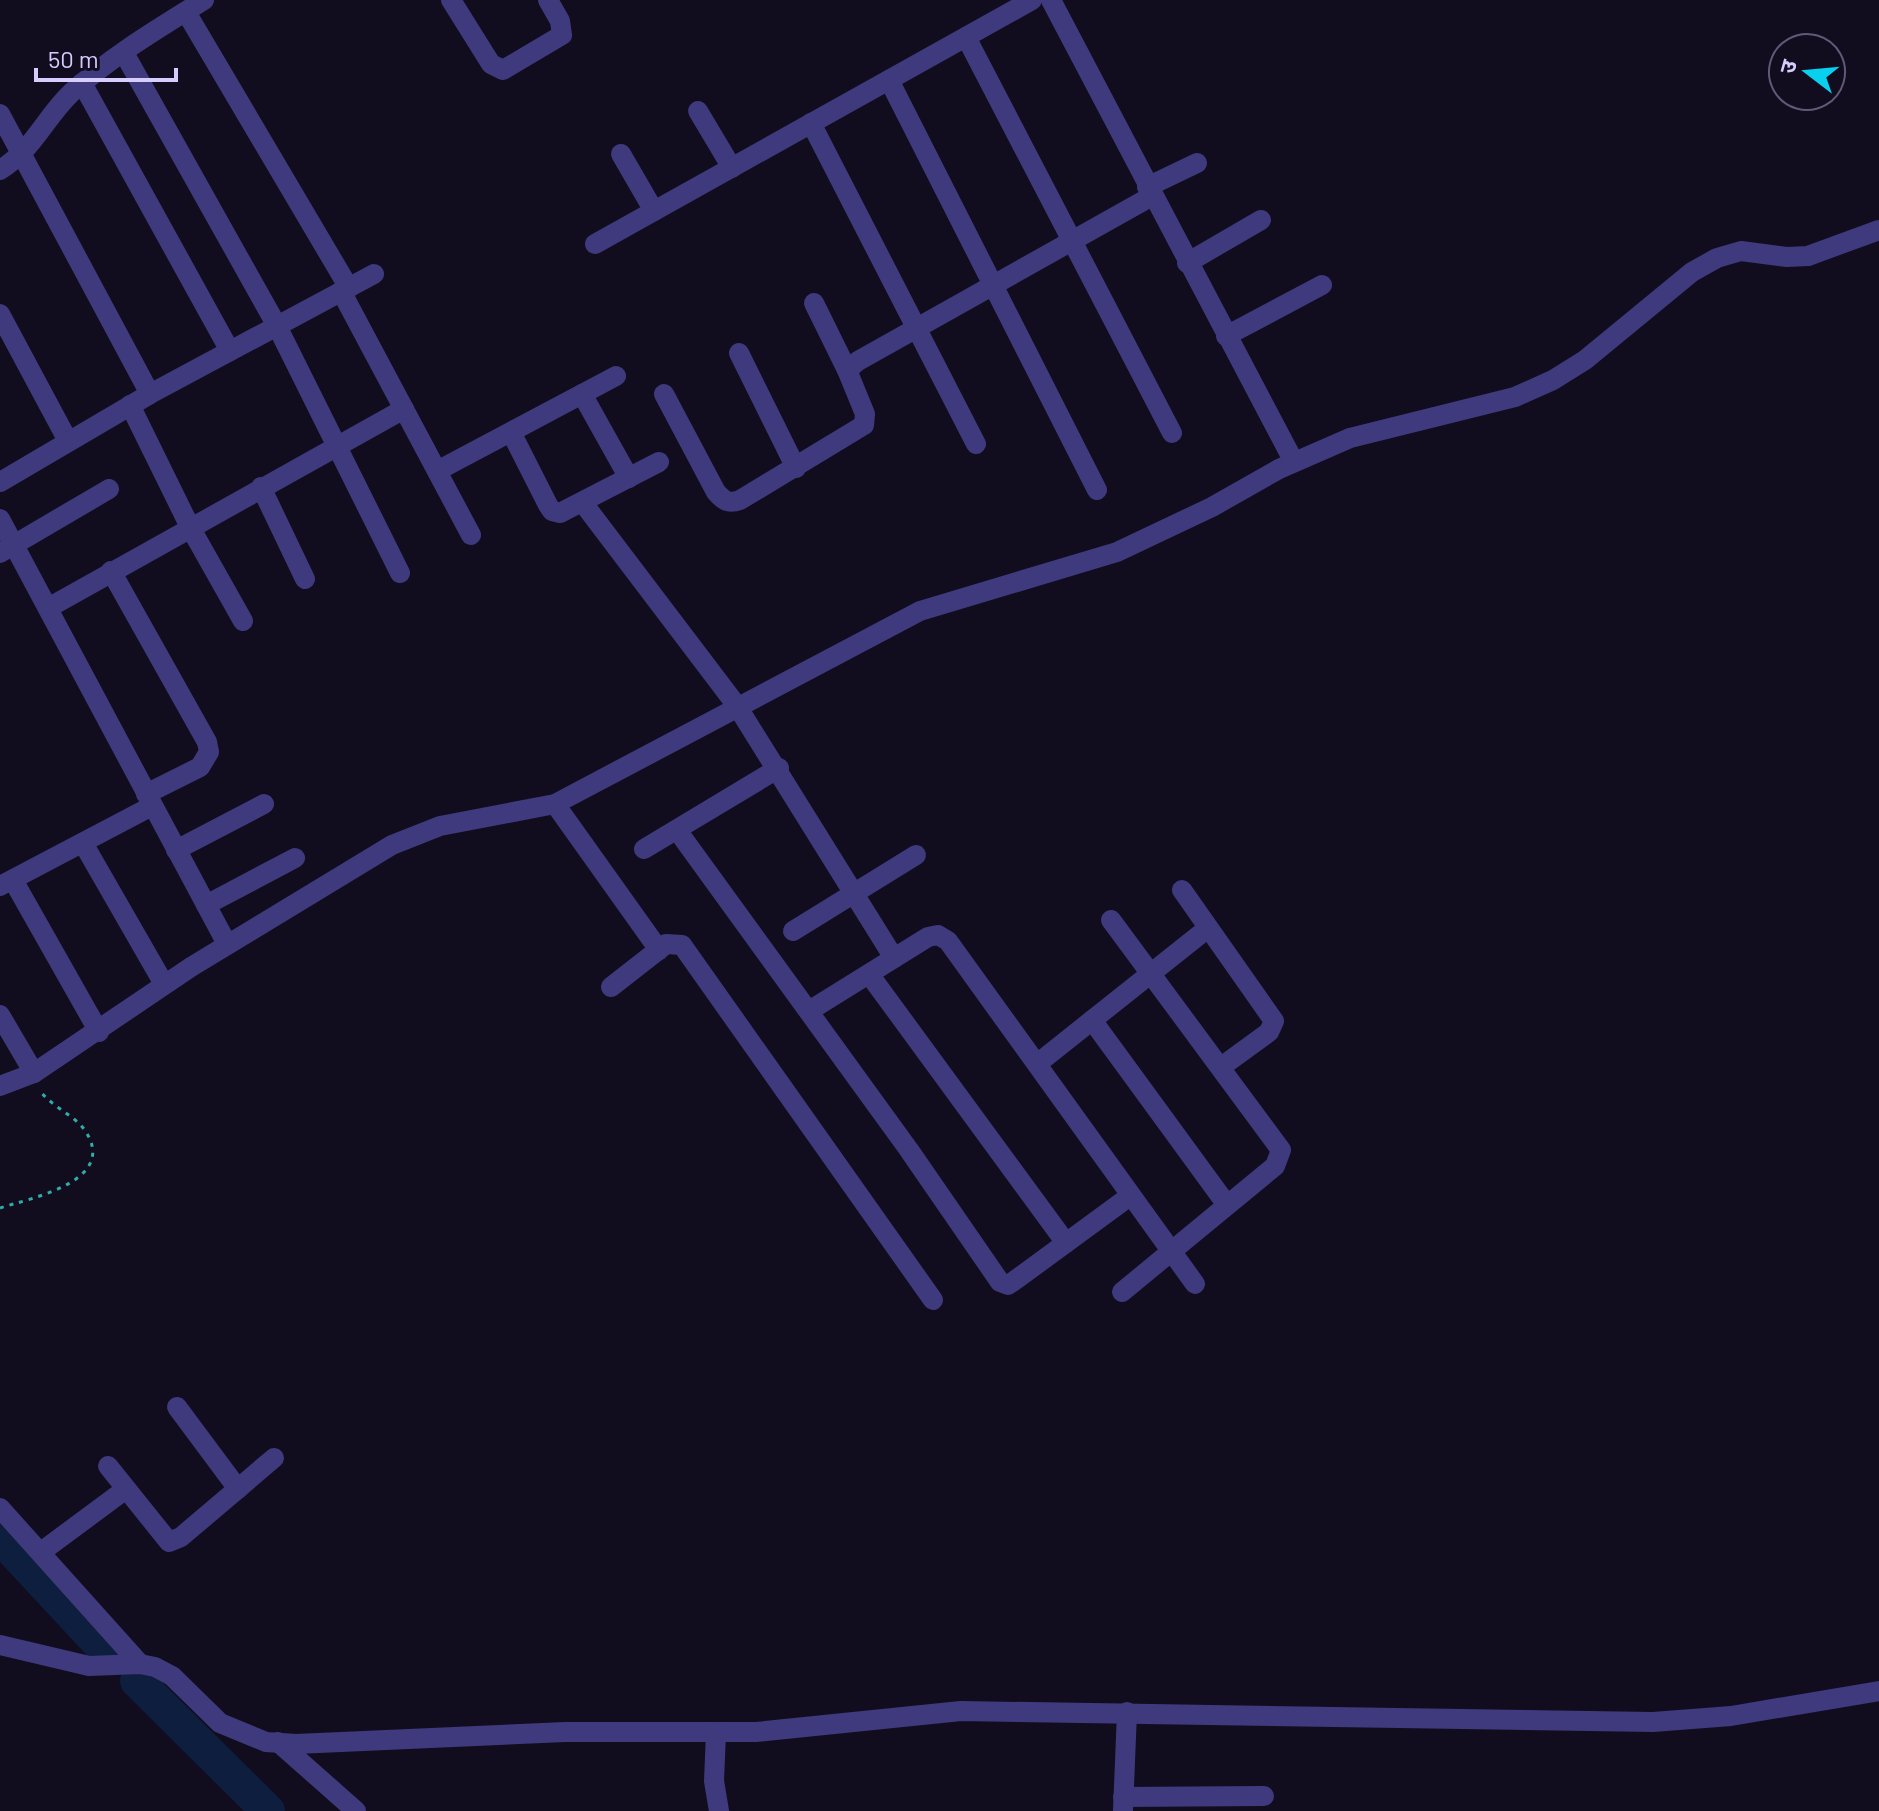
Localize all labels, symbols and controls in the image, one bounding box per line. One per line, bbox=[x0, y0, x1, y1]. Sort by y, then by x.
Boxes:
scale bar bbox=[36, 32, 176, 82]
north arrow bbox=[1767, 32, 1847, 112]
text: 50 m bbox=[48, 44, 99, 73]
text: उ bbox=[1773, 55, 1801, 76]

